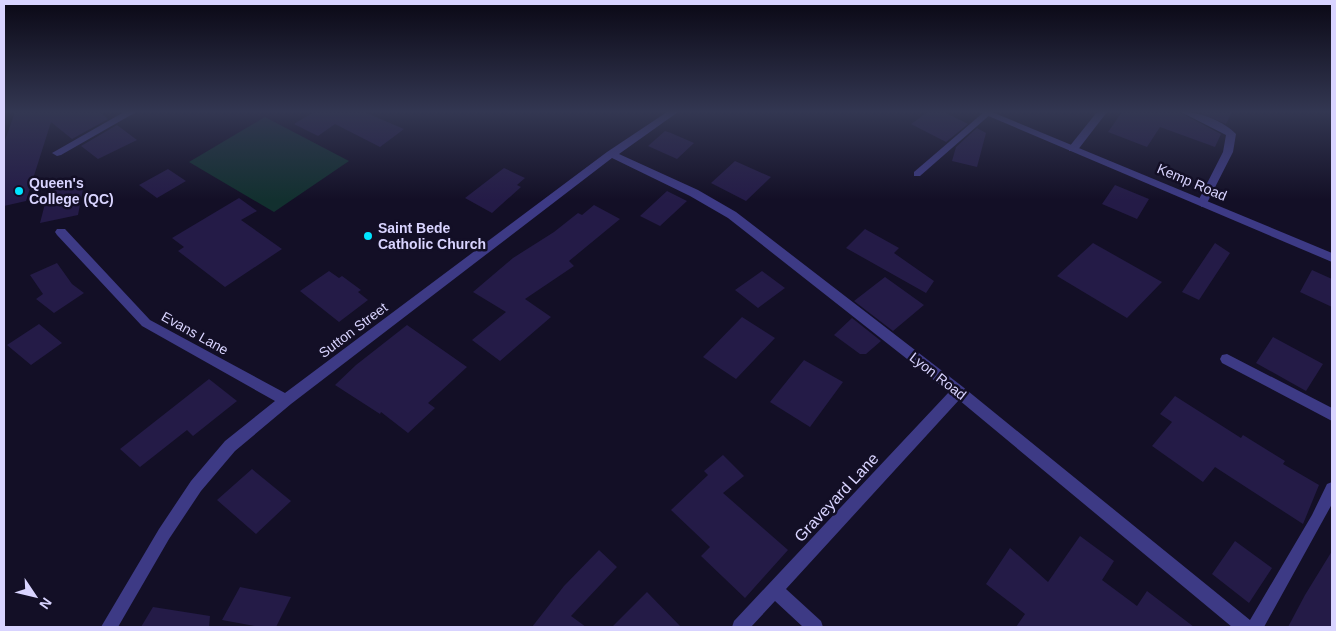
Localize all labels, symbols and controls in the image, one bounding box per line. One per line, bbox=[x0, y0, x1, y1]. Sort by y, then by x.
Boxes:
street label: Kemp Road bbox=[1155, 160, 1229, 204]
place label: Queen's College (QC) bbox=[29, 175, 114, 207]
marker: Queen's College (QC) bbox=[13, 185, 25, 197]
place label: Saint Bede Catholic Church bbox=[378, 220, 486, 252]
marker: Saint Bede Catholic Church bbox=[362, 230, 374, 242]
street label: Sutton Street bbox=[316, 299, 391, 361]
street label: Evans Lane bbox=[159, 308, 231, 358]
street label: Lyon Road bbox=[907, 349, 969, 403]
street label: Graveyard Lane bbox=[791, 450, 882, 545]
north arrow bbox=[10, 571, 60, 621]
text: N bbox=[36, 595, 55, 612]

